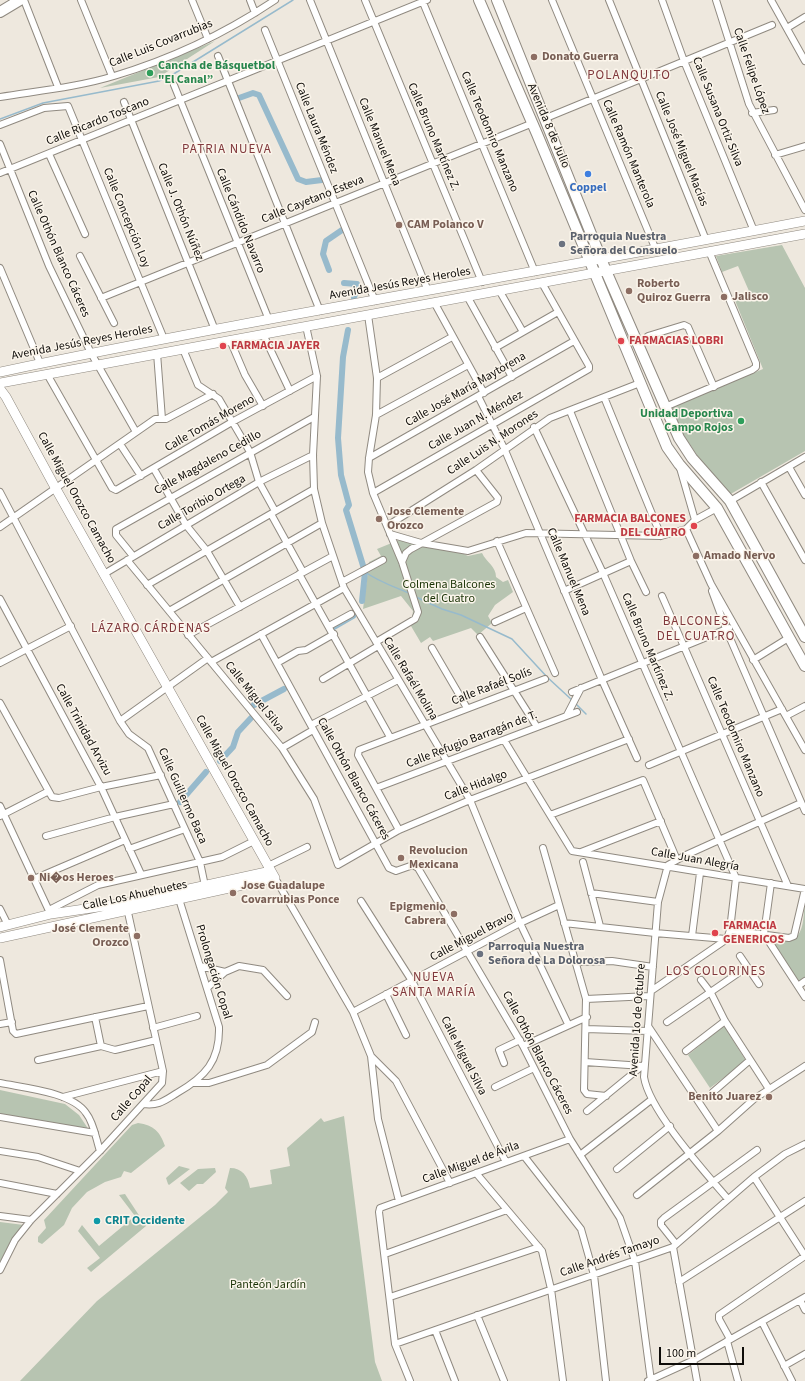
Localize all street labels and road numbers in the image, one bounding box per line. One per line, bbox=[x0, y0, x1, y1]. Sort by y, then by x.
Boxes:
street label: Calle Luis Covarrubias bbox=[107, 17, 215, 71]
street label: Calle Felipe López bbox=[730, 26, 772, 116]
street label: Calle Susana Ortiz Silva bbox=[688, 55, 746, 169]
street label: Calle Teodomiro Manzano bbox=[457, 69, 521, 195]
street label: Calle Laura Méndez bbox=[291, 80, 341, 176]
street label: Calle Bruno Martínez Z. bbox=[404, 81, 462, 193]
street label: Avenida 8 de Julio bbox=[524, 81, 572, 171]
street label: Calle José Miguel Macías bbox=[651, 89, 711, 209]
street label: Calle Ricardo Toscano bbox=[44, 95, 152, 149]
street label: Calle Manuel Mena bbox=[355, 96, 403, 188]
street label: Calle Ramón Manterola bbox=[599, 98, 657, 210]
street label: Calle J. Othón Núñez bbox=[154, 161, 206, 263]
street label: Calle Concepción Loy bbox=[99, 166, 153, 270]
street label: Calle Cándido Navarro bbox=[212, 166, 268, 276]
street label: Calle Cayetano Esteva bbox=[260, 173, 366, 227]
street label: Calle Othón Blanco Cáceres bbox=[23, 188, 93, 320]
street label: Avenida Jesús Reyes Heroles bbox=[328, 264, 472, 304]
street label: Avenida Jesús Reyes Heroles bbox=[10, 322, 154, 364]
street label: Calle José María Maytorena bbox=[403, 350, 529, 430]
street label: Calle Juan N. Méndez bbox=[426, 388, 526, 454]
street label: Calle Tomás Moreno bbox=[163, 392, 257, 456]
street label: Calle Luis N. Morones bbox=[445, 407, 541, 479]
street label: Calle Magdaleno Cedillo bbox=[152, 428, 264, 498]
street label: Calle Miguel Orozco Camacho bbox=[34, 430, 118, 566]
street label: Calle Toribio Ortega bbox=[156, 472, 248, 534]
street label: Calle Manuel Mena bbox=[543, 526, 593, 618]
street label: Calle Bruno Martínez Z. bbox=[618, 591, 676, 703]
street label: Calle Rafaél Molina bbox=[379, 635, 441, 723]
street label: Calle Miguel Silva bbox=[221, 659, 287, 735]
street label: Calle Rafaél Solís bbox=[450, 665, 534, 709]
street label: Calle Teodomiro Manzano bbox=[703, 674, 767, 800]
street label: Calle Trinidad Arvizu bbox=[52, 682, 114, 778]
street label: Calle Refugio Barragán de T. bbox=[404, 708, 540, 772]
street label: Calle Miguel Orozco Camacho bbox=[192, 713, 276, 849]
street label: Calle Othón Blanco Cáceres bbox=[313, 715, 393, 843]
street label: Calle Guillermo Baca bbox=[154, 746, 210, 846]
street label: Calle Hidalgo bbox=[442, 767, 510, 805]
street label: Calle Juan Alegría bbox=[650, 845, 740, 875]
street label: Calle Los Ahuehuetes bbox=[82, 878, 188, 914]
street label: Calle Miguel Bravo bbox=[428, 909, 516, 965]
street label: Prolongación Copal bbox=[192, 923, 234, 1021]
street label: Avenida 1o de Octubre bbox=[627, 963, 649, 1077]
street label: Calle Othón Blanco Cáceres bbox=[498, 989, 576, 1117]
street label: Calle Miguel Silva bbox=[437, 1014, 489, 1098]
street label: Calle Copal bbox=[108, 1073, 156, 1125]
street label: Calle Miguel de Ávila bbox=[421, 1139, 521, 1187]
street label: Calle Andrés Tamayo bbox=[558, 1233, 662, 1281]

